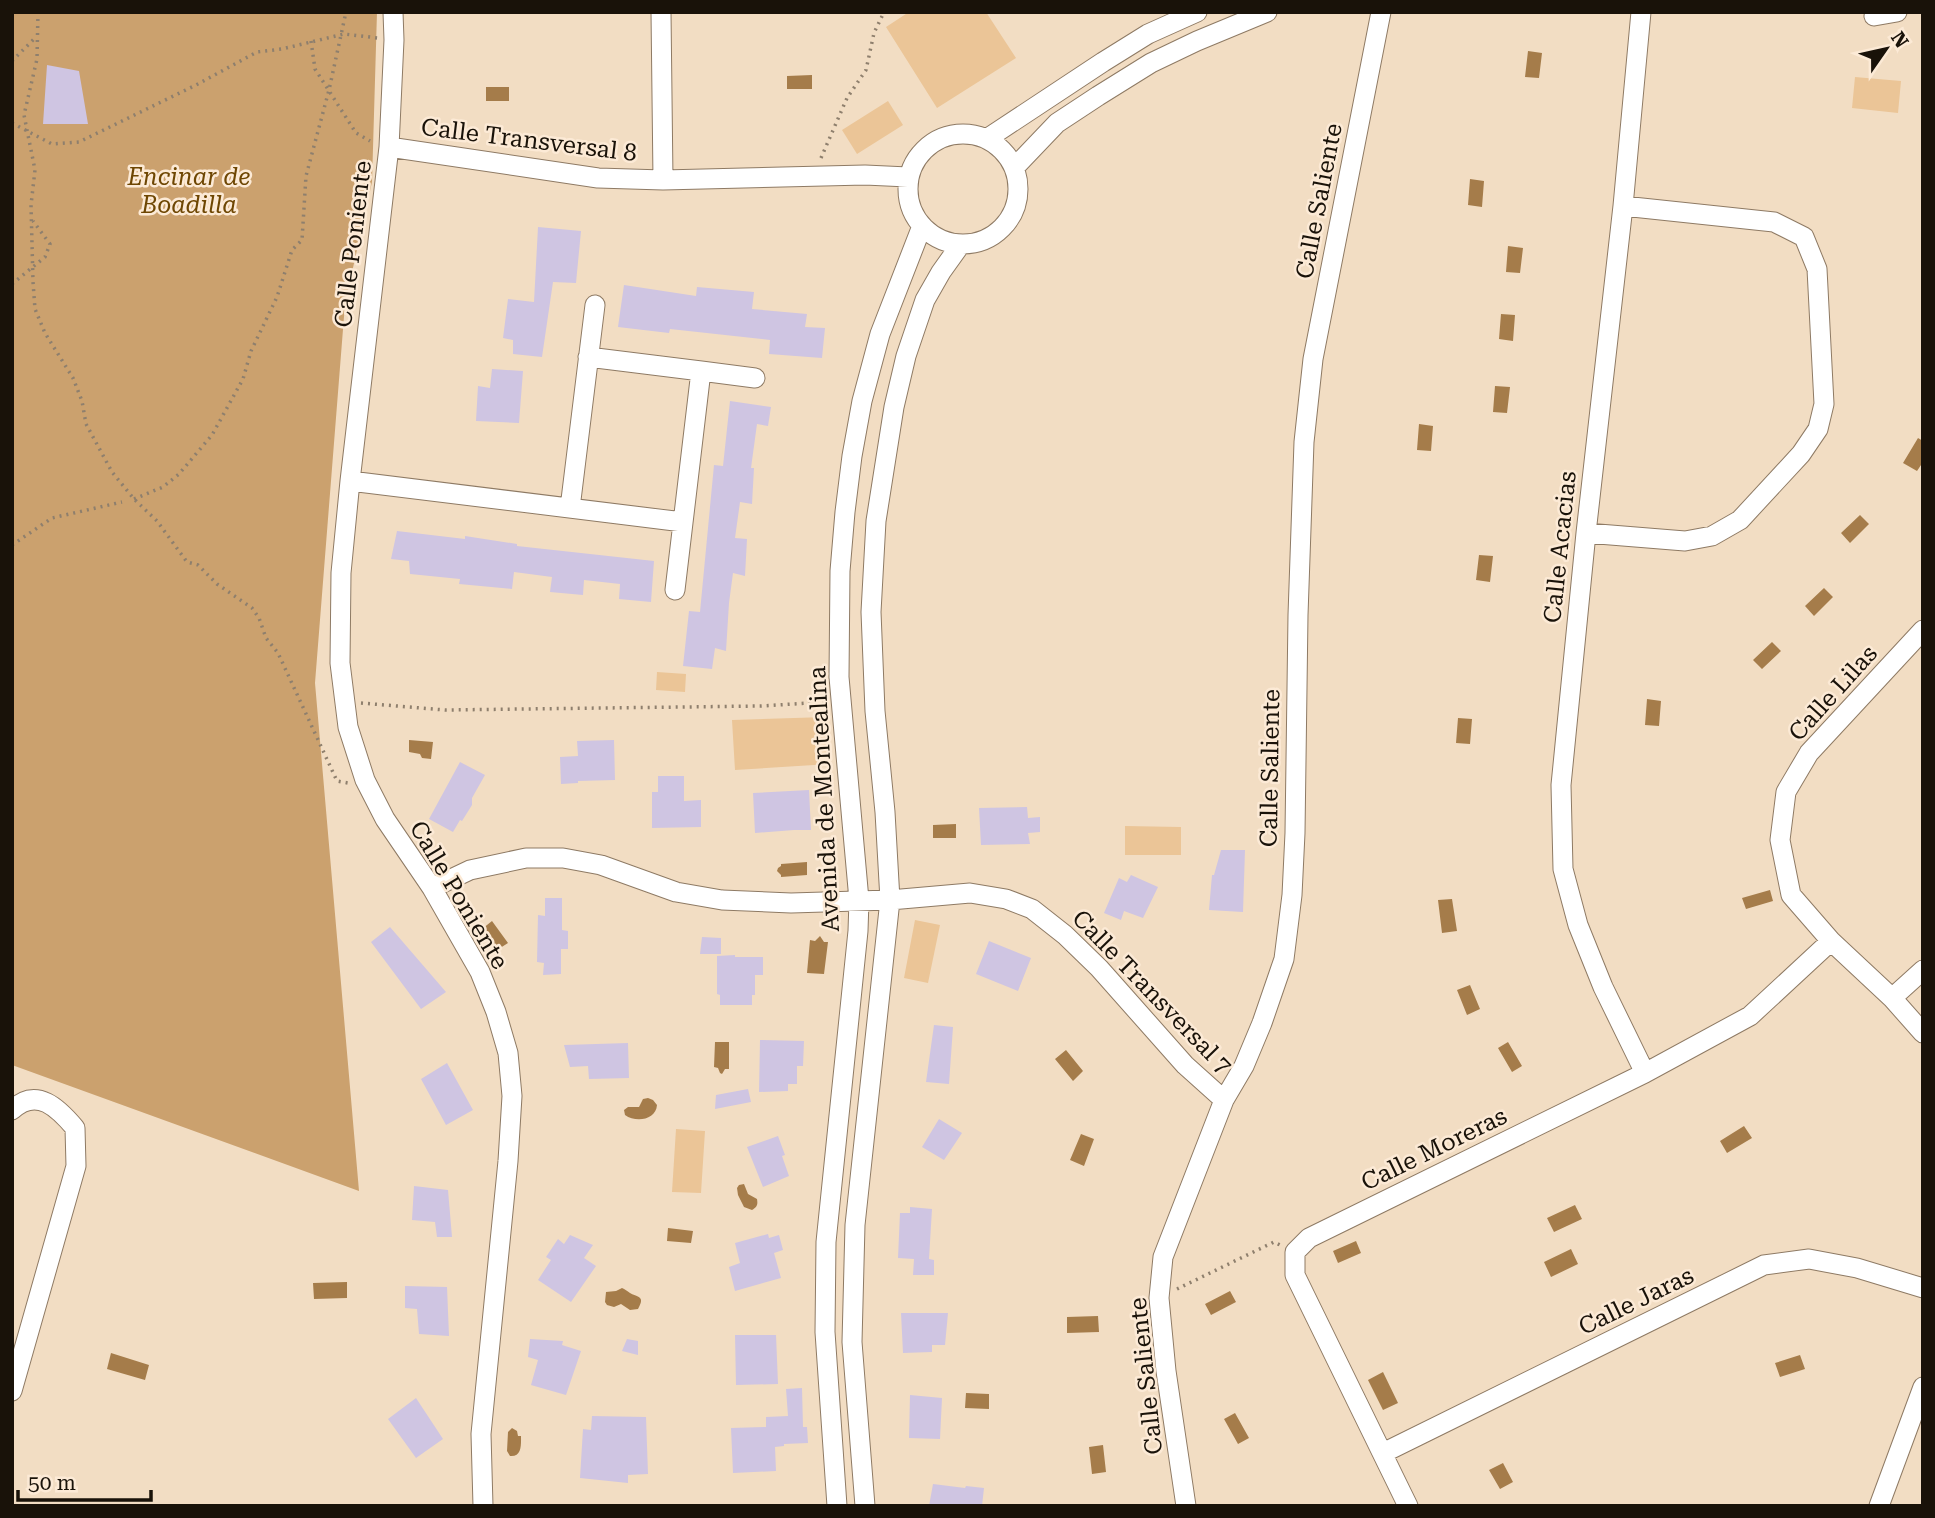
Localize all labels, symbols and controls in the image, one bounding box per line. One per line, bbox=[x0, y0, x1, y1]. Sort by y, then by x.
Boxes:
north arrow bbox=[1851, 14, 1921, 84]
text: N bbox=[1886, 27, 1914, 53]
street label: Calle Transversal 8 bbox=[420, 113, 638, 167]
street label: Calle Saliente bbox=[1290, 121, 1348, 281]
street label: Calle Poniente bbox=[329, 159, 377, 329]
park label: Encinar de Boadilla bbox=[127, 163, 250, 219]
street label: Calle Acacias bbox=[1538, 470, 1582, 624]
street label: Calle Lilas bbox=[1783, 640, 1883, 746]
street label: Avenida de Montealina bbox=[803, 665, 845, 933]
street label: Calle Saliente bbox=[1255, 689, 1285, 847]
street label: Calle Poniente bbox=[404, 816, 514, 974]
street label: Calle Transversal 7 bbox=[1067, 904, 1237, 1080]
street label: Calle Moreras bbox=[1357, 1102, 1511, 1196]
street label: Calle Jaras bbox=[1574, 1261, 1698, 1341]
street label: Calle Saliente bbox=[1124, 1296, 1168, 1456]
scale bar bbox=[18, 1458, 150, 1502]
text: 50 m bbox=[28, 1471, 76, 1495]

